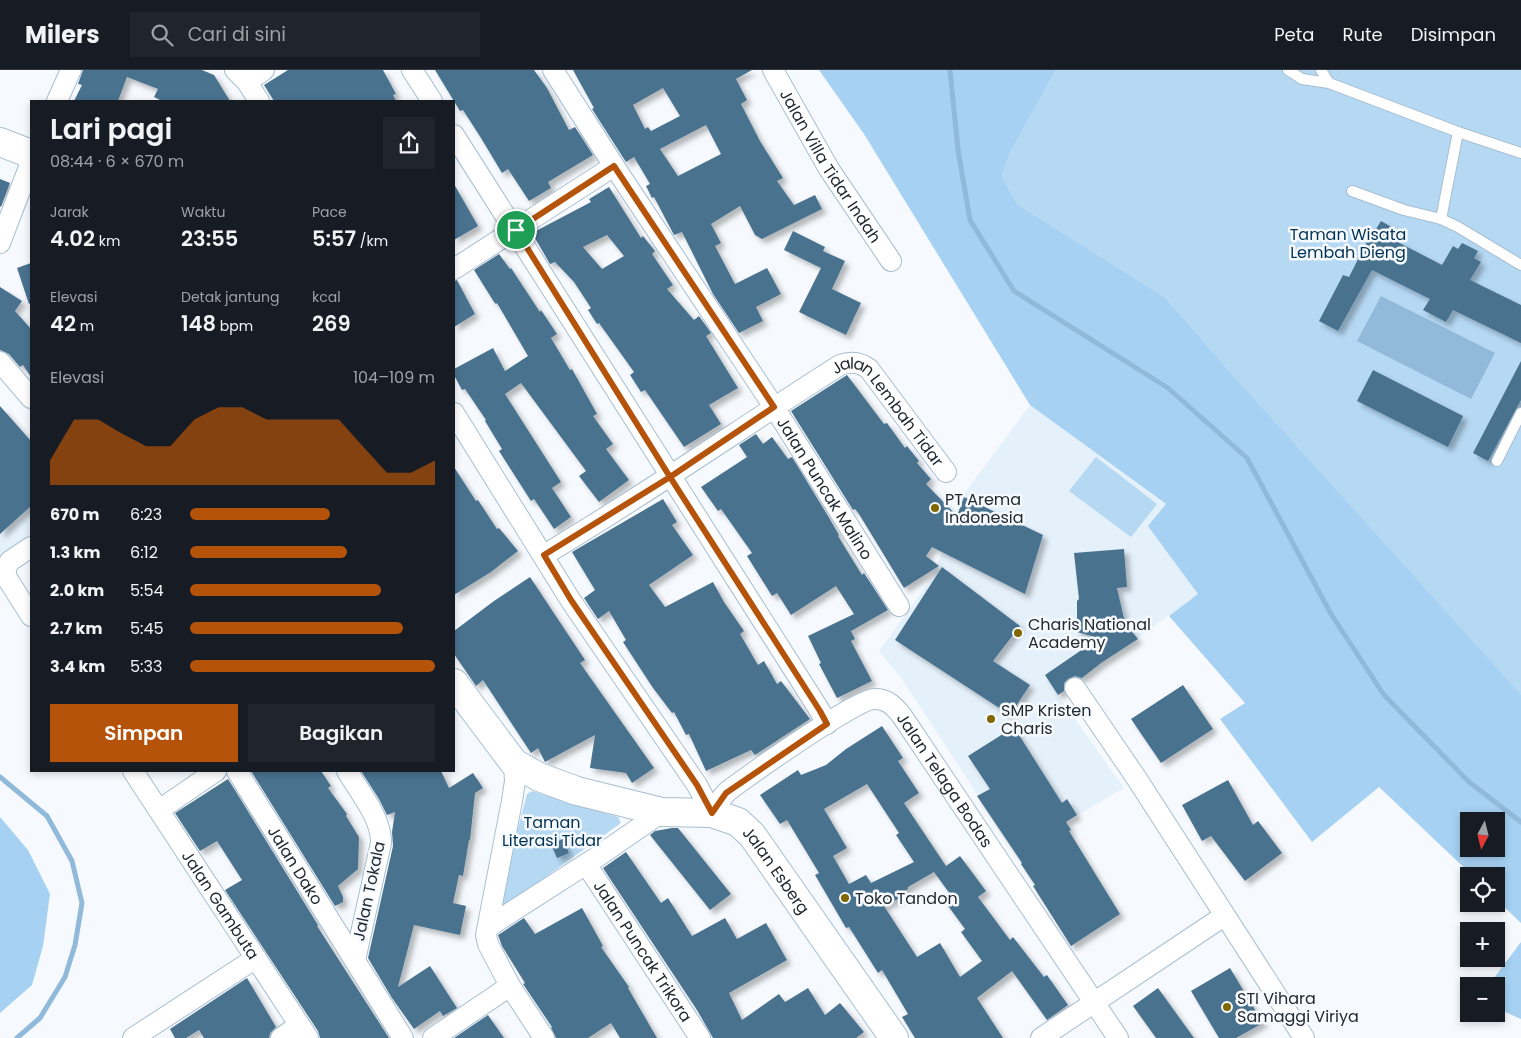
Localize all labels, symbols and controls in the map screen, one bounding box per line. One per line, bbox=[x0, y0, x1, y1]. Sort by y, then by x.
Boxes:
search box bbox=[130, 12, 480, 57]
text: Milers bbox=[25, 18, 100, 51]
icon: search bbox=[148, 21, 176, 49]
text: Cari di sini bbox=[188, 21, 286, 48]
text: Peta bbox=[1274, 22, 1314, 47]
text: Rute bbox=[1342, 22, 1383, 47]
text: Disimpan bbox=[1411, 22, 1496, 47]
street label: Jalan Villa Tidar Indah bbox=[775, 85, 887, 247]
text: Lari pagi bbox=[50, 110, 172, 149]
button: share bbox=[383, 117, 435, 169]
text: 08:44 · 6 × 670 m bbox=[50, 150, 184, 173]
text: Jarak bbox=[50, 202, 89, 222]
text: Waktu bbox=[181, 202, 225, 222]
text: Pace bbox=[312, 202, 347, 222]
pin bbox=[495, 209, 537, 251]
icon: arrive bbox=[502, 216, 530, 244]
park label: Taman Wisata Lembah Dieng bbox=[1290, 223, 1406, 264]
text: 4.02 bbox=[50, 224, 95, 253]
text: 23:55 bbox=[181, 224, 238, 253]
text: 5:57 bbox=[312, 224, 356, 253]
text: km bbox=[95, 231, 120, 251]
text: /km bbox=[356, 231, 388, 251]
text: Elevasi bbox=[50, 287, 97, 307]
text: Detak jantung bbox=[181, 287, 279, 307]
text: kcal bbox=[312, 287, 341, 307]
text: 42 bbox=[50, 309, 76, 338]
text: 148 bbox=[181, 309, 216, 338]
text: 269 bbox=[312, 309, 351, 338]
text: m bbox=[76, 316, 94, 336]
text: bpm bbox=[216, 316, 253, 336]
street label: Jalan Lembah Tidar bbox=[826, 351, 949, 471]
text: Elevasi bbox=[50, 366, 104, 389]
text: 104–109 m bbox=[353, 366, 435, 389]
street label: Jalan Puncak Malino bbox=[772, 413, 879, 564]
place label: PT Arema Indonesia bbox=[945, 488, 1024, 529]
marker: PT Arema Indonesia bbox=[929, 502, 941, 514]
text: 670 m bbox=[50, 503, 100, 526]
text: 6:23 bbox=[130, 503, 162, 526]
text: 1.3 km bbox=[50, 541, 100, 564]
text: 6:12 bbox=[130, 541, 158, 564]
text: 2.0 km bbox=[50, 579, 104, 602]
text: 5:54 bbox=[130, 579, 164, 602]
place label: Charis National Academy bbox=[1028, 613, 1151, 654]
text: 2.7 km bbox=[50, 617, 102, 640]
text: 5:45 bbox=[130, 617, 164, 640]
marker: Charis National Academy bbox=[1012, 627, 1024, 639]
text: 3.4 km bbox=[50, 655, 105, 678]
text: 5:33 bbox=[130, 655, 162, 678]
place label: SMP Kristen Charis bbox=[1001, 699, 1092, 740]
button: Simpan bbox=[50, 704, 238, 762]
button: Bagikan bbox=[248, 704, 435, 762]
street label: Jalan Telaga Bodas bbox=[891, 708, 998, 852]
marker: SMP Kristen Charis bbox=[985, 713, 997, 725]
park label: Taman Literasi Tidar bbox=[502, 811, 602, 852]
north arrow bbox=[1460, 812, 1505, 858]
map controls bbox=[1460, 812, 1505, 1022]
street label: Jalan Dako bbox=[262, 821, 329, 909]
street label: Jalan Esberg bbox=[738, 821, 815, 919]
street label: Jalan Tokala bbox=[347, 839, 391, 943]
street label: Jalan Gambuta bbox=[177, 846, 265, 964]
button: locate bbox=[1460, 867, 1505, 912]
street label: Jalan Puncak Trikora bbox=[588, 876, 698, 1026]
place label: Toko Tandon bbox=[855, 887, 958, 910]
marker: Toko Tandon bbox=[839, 892, 851, 904]
button: + bbox=[1460, 922, 1505, 967]
button: − bbox=[1460, 977, 1505, 1022]
place label: STI Vihara Samaggi Viriya bbox=[1237, 987, 1359, 1028]
marker: STI Vihara Samaggi Viriya bbox=[1221, 1001, 1233, 1013]

